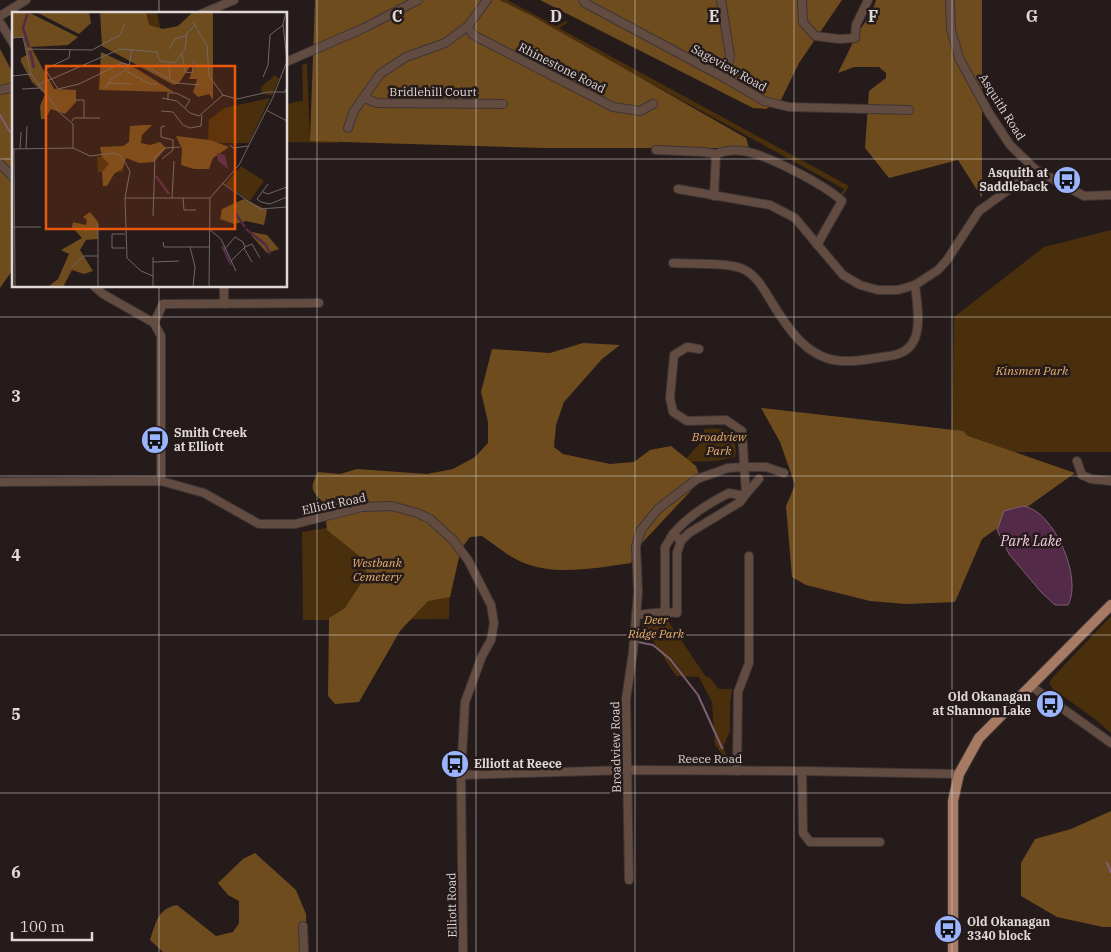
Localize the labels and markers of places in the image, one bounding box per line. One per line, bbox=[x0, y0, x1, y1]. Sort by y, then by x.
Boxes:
place label: Asquith at Saddleback bbox=[979, 165, 1049, 194]
bus stop icon: Asquith at Saddleback bbox=[1052, 165, 1082, 195]
bus stop icon: Smith Creek at Elliott bbox=[140, 425, 170, 455]
place label: Smith Creek at Elliott bbox=[174, 425, 247, 454]
place label: Old Okanagan at Shannon Lake bbox=[933, 689, 1031, 718]
bus stop icon: Old Okanagan at Shannon Lake bbox=[1035, 689, 1065, 719]
bus stop icon: Elliott at Reece bbox=[440, 749, 470, 779]
place label: Elliott at Reece bbox=[474, 756, 562, 771]
bus stop icon: Old Okanagan 3340 block bbox=[933, 914, 963, 944]
place label: Old Okanagan 3340 block bbox=[967, 914, 1050, 943]

